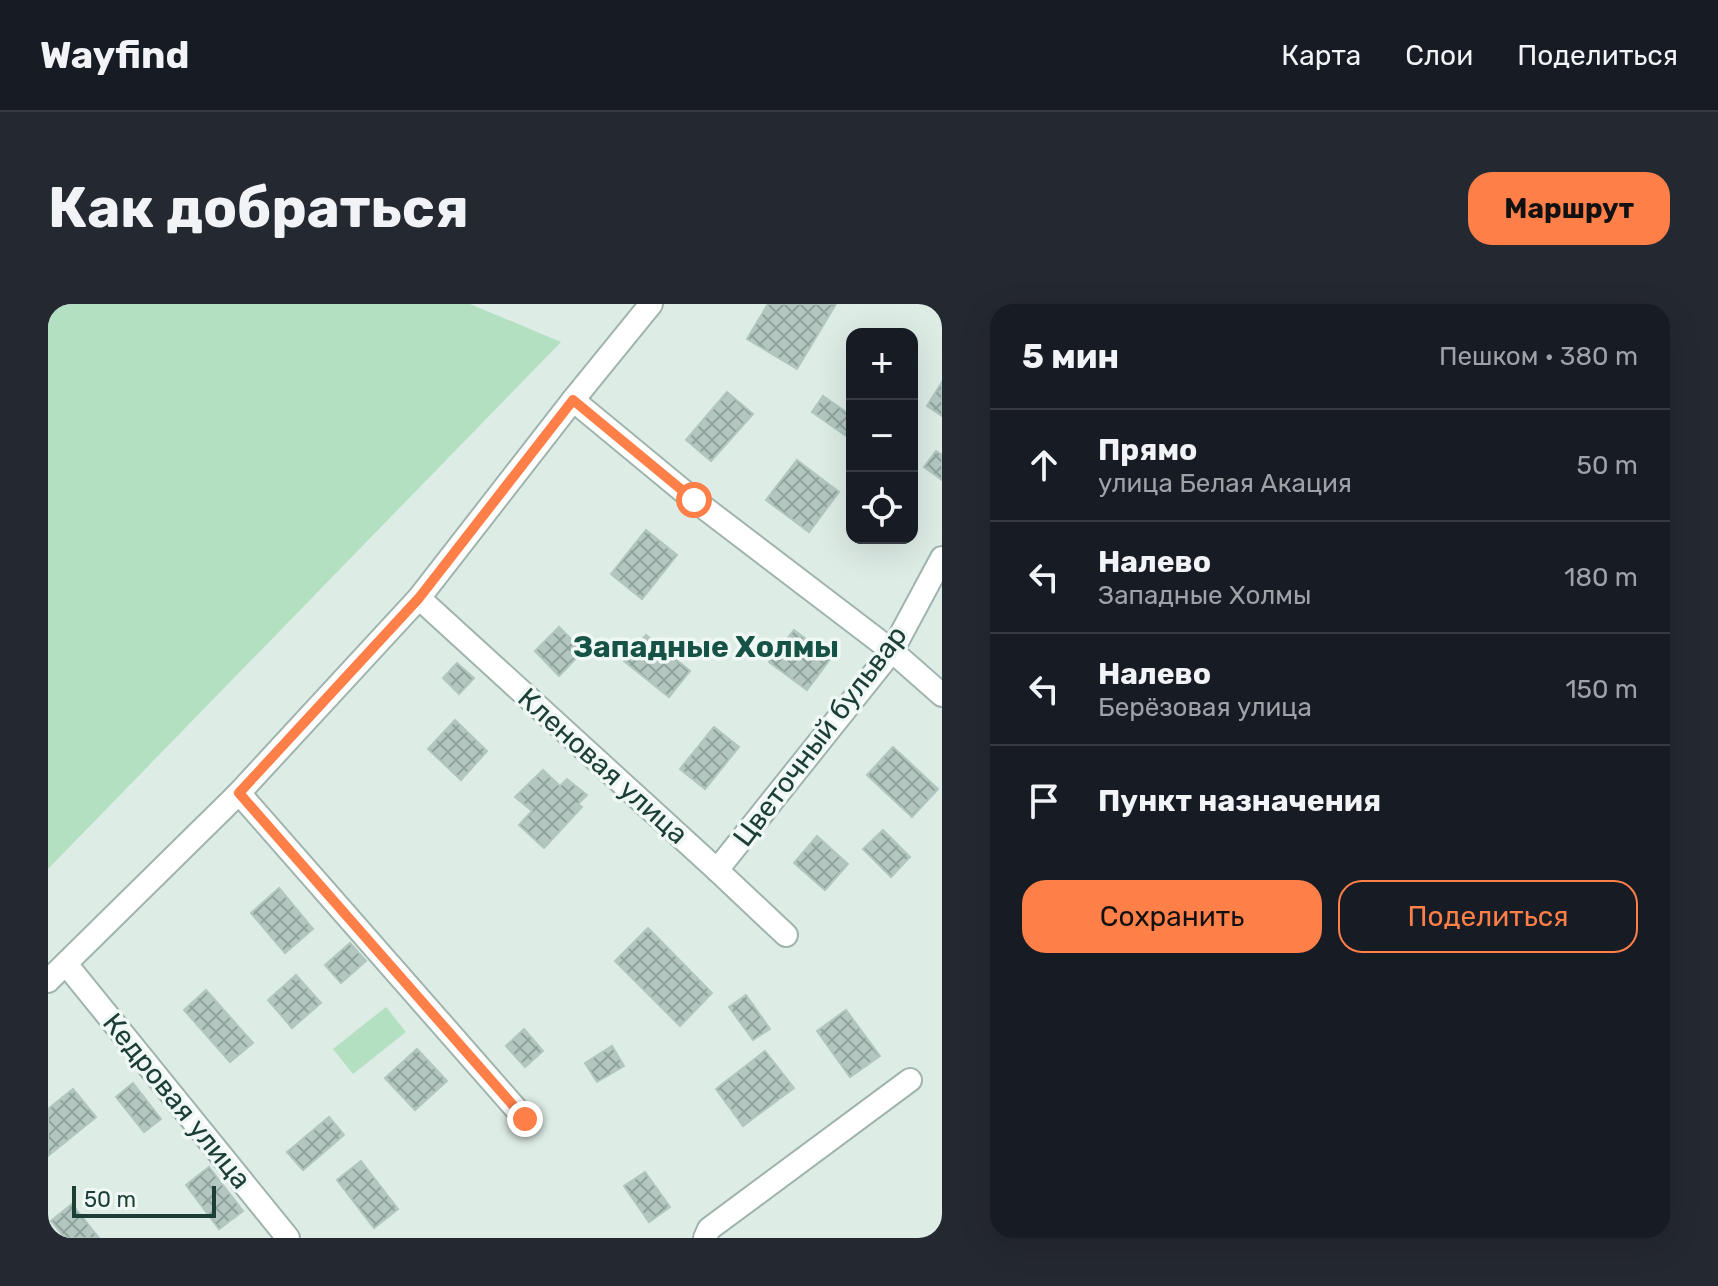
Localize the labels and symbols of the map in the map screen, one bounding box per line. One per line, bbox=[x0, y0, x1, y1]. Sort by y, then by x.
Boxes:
route start bbox=[676, 482, 712, 518]
street label: Цветочный бульвар bbox=[726, 619, 914, 853]
district label: Западные Холмы bbox=[573, 629, 839, 665]
street label: Кленовая улица bbox=[511, 681, 695, 851]
street label: Кедровая улица bbox=[96, 1007, 258, 1195]
route end bbox=[507, 1101, 543, 1137]
scale bar bbox=[72, 1182, 216, 1218]

